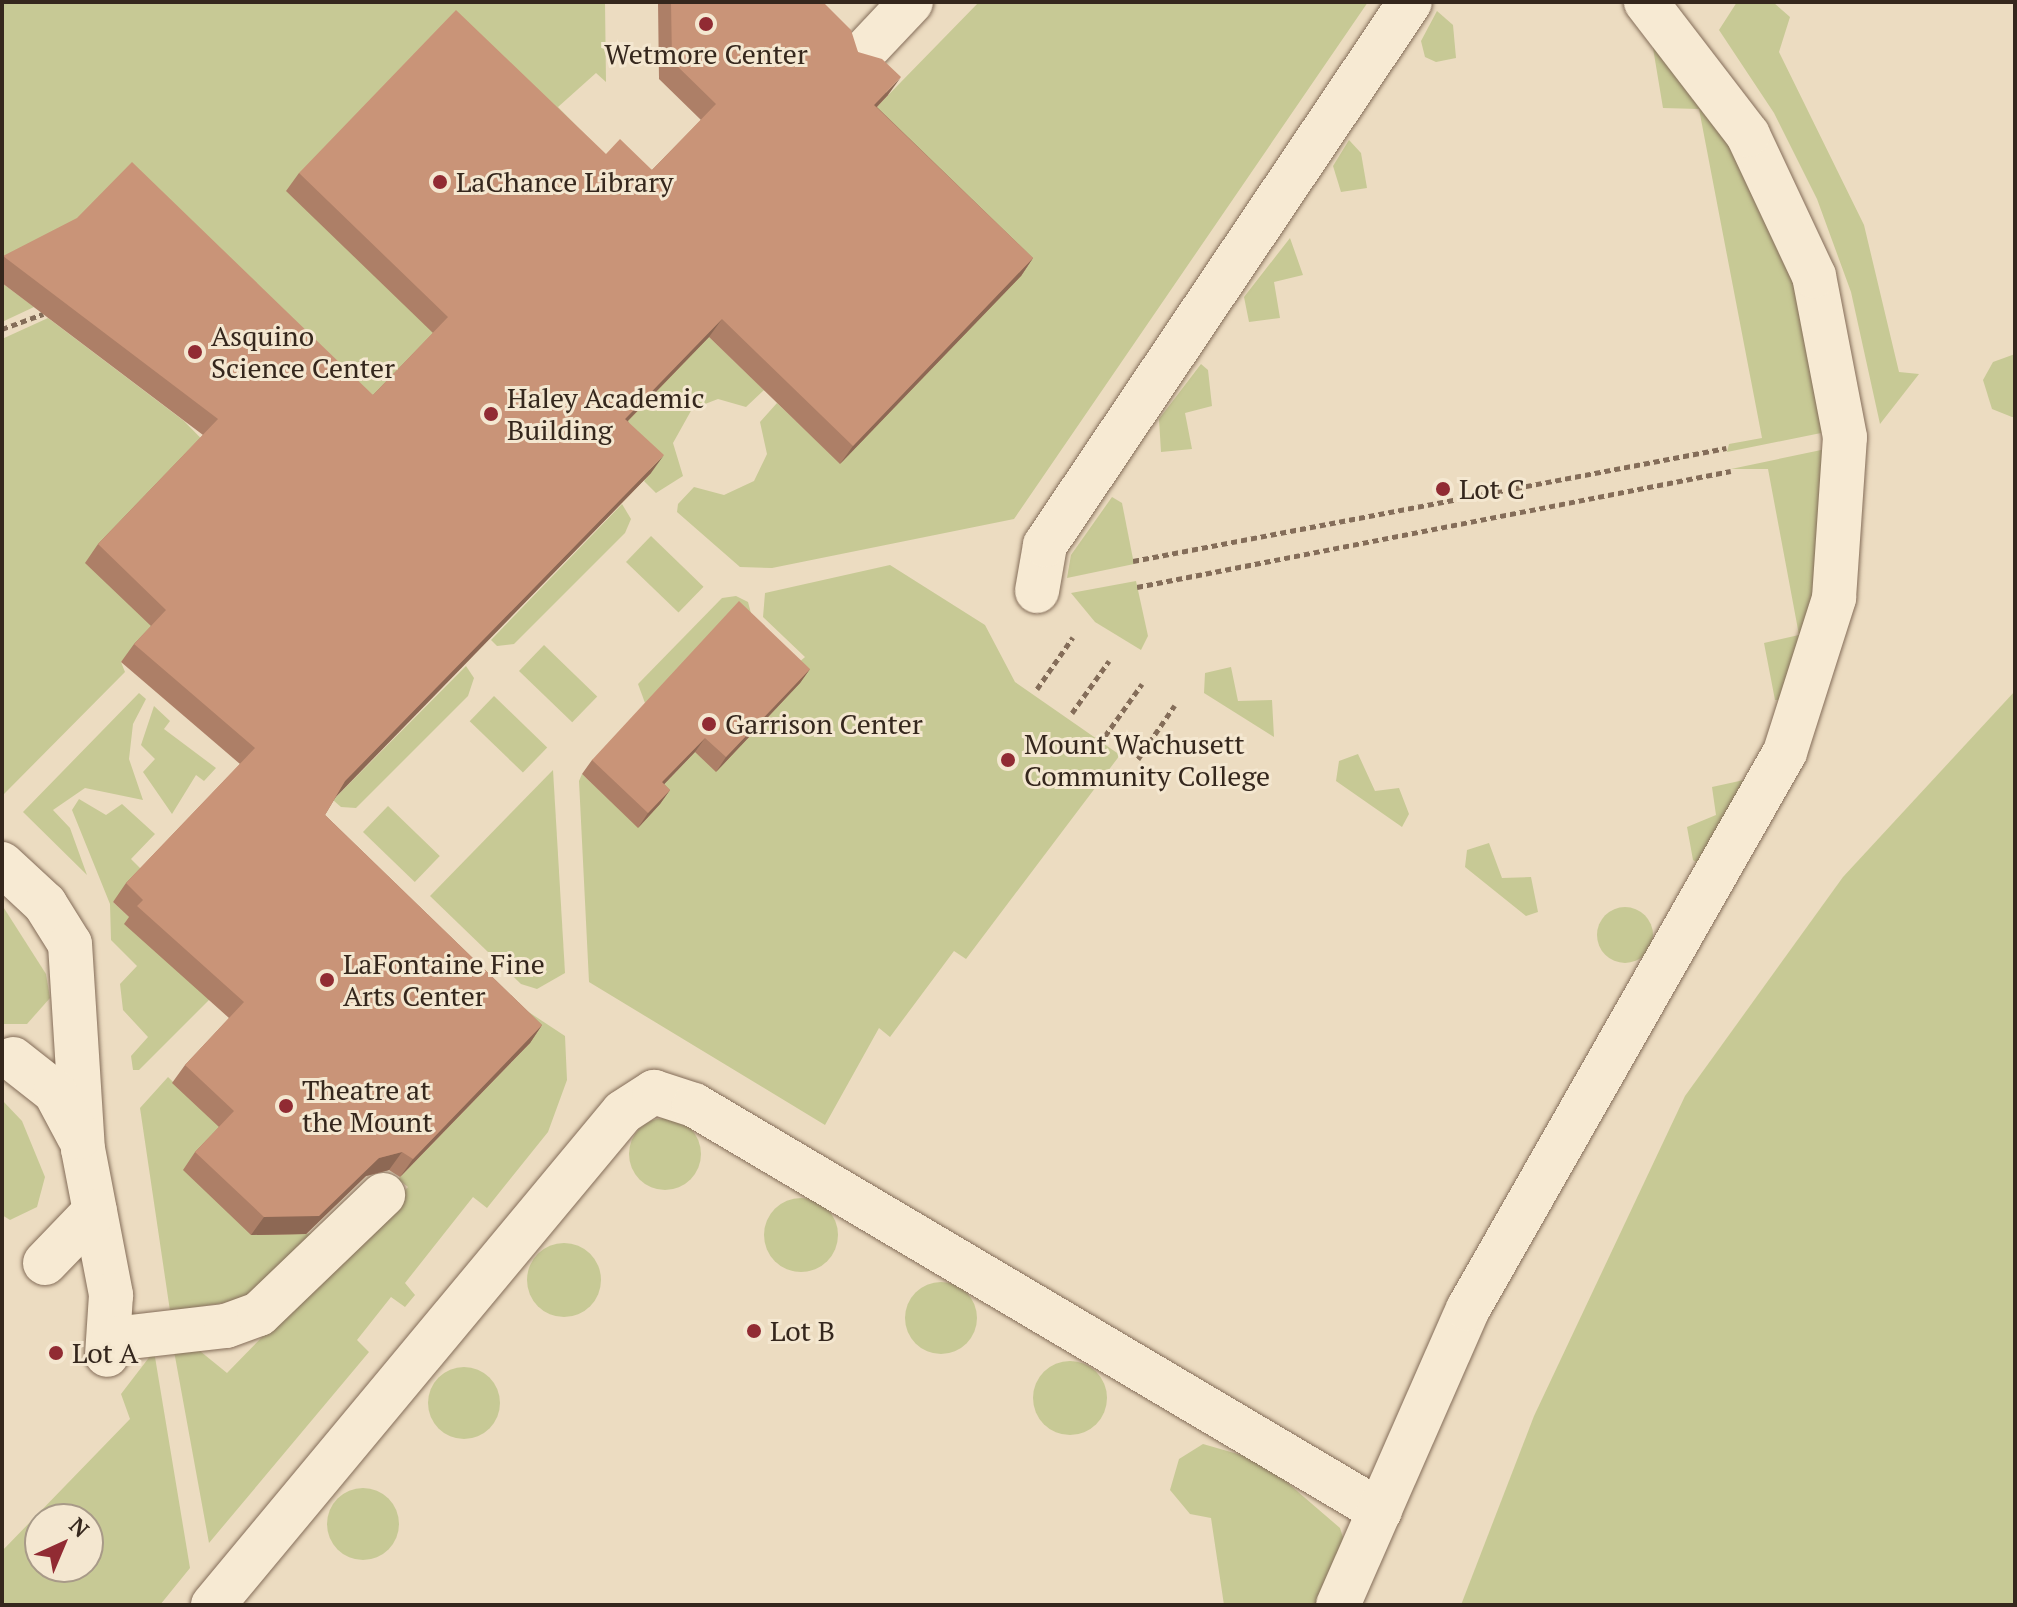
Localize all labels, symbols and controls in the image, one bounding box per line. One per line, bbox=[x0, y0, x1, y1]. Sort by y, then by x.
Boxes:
marker: Wetmore Center bbox=[697, 15, 715, 33]
place label: Wetmore Center bbox=[604, 37, 808, 71]
place label: LaChance Library bbox=[456, 165, 674, 199]
marker: LaChance Library bbox=[431, 173, 449, 191]
place label: Asquino Science Center bbox=[211, 319, 395, 385]
marker: Asquino Science Center bbox=[186, 343, 204, 361]
place label: Haley Academic Building bbox=[507, 381, 705, 447]
marker: Haley Academic Building bbox=[482, 405, 500, 423]
place label: Lot C bbox=[1459, 472, 1525, 506]
marker: Lot C bbox=[1434, 480, 1452, 498]
place label: Garrison Center bbox=[725, 707, 923, 741]
marker: Garrison Center bbox=[700, 715, 718, 733]
place label: Mount Wachusett Community College bbox=[1024, 727, 1270, 793]
marker: Mount Wachusett Community College bbox=[999, 751, 1017, 769]
place label: LaFontaine Fine Arts Center bbox=[343, 947, 545, 1013]
marker: LaFontaine Fine Arts Center bbox=[318, 971, 336, 989]
place label: Theatre at the Mount bbox=[302, 1073, 433, 1139]
marker: Theatre at the Mount bbox=[277, 1097, 295, 1115]
place label: Lot B bbox=[770, 1314, 835, 1348]
marker: Lot B bbox=[745, 1322, 763, 1340]
place label: Lot A bbox=[72, 1336, 139, 1370]
marker: Lot A bbox=[47, 1344, 65, 1362]
north arrow bbox=[24, 1503, 104, 1583]
text: N bbox=[64, 1511, 96, 1543]

